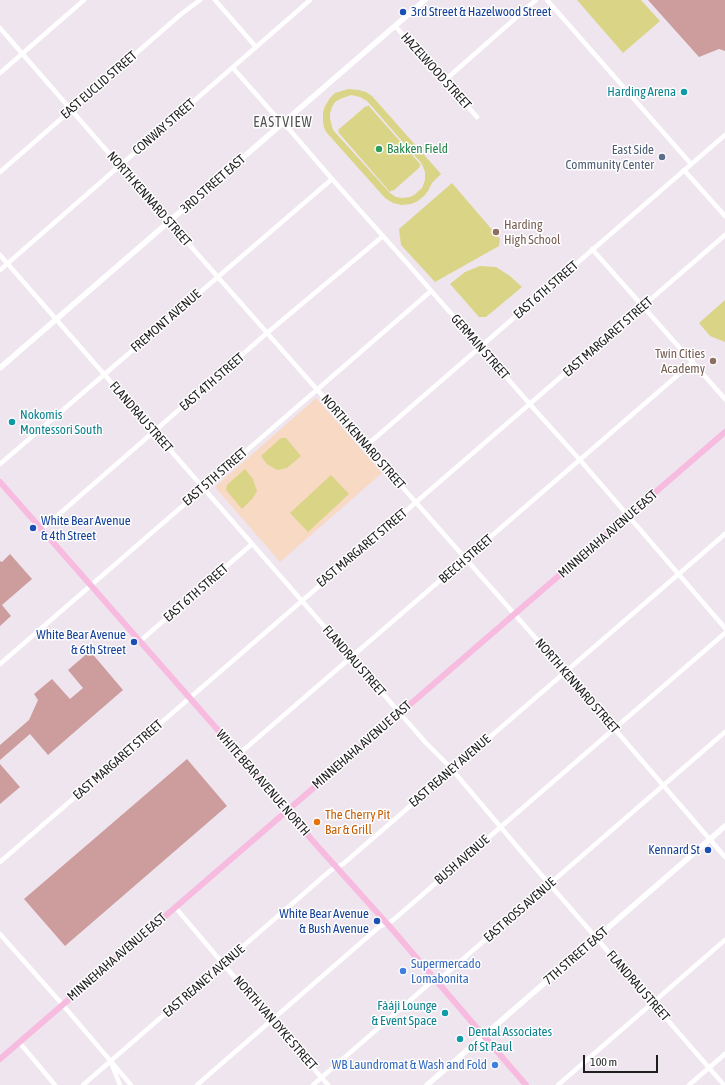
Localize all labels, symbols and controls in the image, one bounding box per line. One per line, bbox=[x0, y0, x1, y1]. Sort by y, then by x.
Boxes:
place label: 3rd Street & Hazelwood Street bbox=[411, 4, 551, 20]
marker: 3rd Street & Hazelwood Street bbox=[398, 7, 408, 17]
street label: HAZELWOOD STREET bbox=[398, 30, 474, 112]
street label: EAST EUCLID STREET bbox=[58, 48, 140, 122]
place label: Harding Arena bbox=[607, 84, 676, 100]
marker: Harding Arena bbox=[679, 87, 689, 97]
street label: CONWAY STREET bbox=[130, 96, 198, 158]
district label: EASTVIEW bbox=[253, 115, 313, 131]
place label: Bakken Field bbox=[387, 141, 448, 157]
place label: East Side Community Center bbox=[565, 142, 654, 173]
marker: Bakken Field bbox=[374, 144, 384, 154]
street label: NORTH KENNARD STREET bbox=[104, 148, 194, 250]
street label: 3RD STREET EAST bbox=[177, 152, 249, 216]
marker: East Side Community Center bbox=[657, 152, 667, 162]
place label: Harding High School bbox=[504, 217, 560, 248]
marker: Harding High School bbox=[491, 227, 501, 237]
street label: EAST 6TH STREET bbox=[511, 258, 581, 322]
street label: FREMONT AVENUE bbox=[128, 286, 204, 356]
street label: EAST MARGARET STREET bbox=[560, 294, 656, 380]
street label: GERMAIN STREET bbox=[447, 311, 513, 383]
place label: Twin Cities Academy bbox=[655, 346, 705, 377]
street label: EAST 4TH STREET bbox=[177, 350, 247, 414]
marker: Twin Cities Academy bbox=[708, 356, 718, 366]
street label: FLANDRAU STREET bbox=[106, 379, 176, 455]
street label: NORTH KENNARD STREET bbox=[318, 391, 408, 493]
place label: Nokomis Montessori South bbox=[20, 407, 102, 438]
marker: Nokomis Montessori South bbox=[7, 417, 17, 427]
street label: EAST 5TH STREET bbox=[180, 445, 250, 509]
street label: MINNEHAHA AVENUE EAST bbox=[555, 487, 661, 581]
street label: EAST MARGARET STREET bbox=[313, 506, 411, 590]
place label: White Bear Avenue & 4th Street bbox=[41, 513, 131, 544]
marker: White Bear Avenue & 4th Street bbox=[28, 523, 38, 533]
street label: BEECH STREET bbox=[436, 531, 496, 587]
street label: EAST 6TH STREET bbox=[161, 561, 231, 625]
street label: FLANDRAU STREET bbox=[319, 623, 389, 699]
place label: White Bear Avenue & 6th Street bbox=[36, 627, 126, 658]
street label: NORTH KENNARD STREET bbox=[532, 635, 622, 737]
marker: White Bear Avenue & 6th Street bbox=[129, 637, 139, 647]
street label: MINNEHAHA AVENUE EAST bbox=[309, 698, 415, 792]
street label: EAST MARGARET STREET bbox=[70, 717, 166, 803]
street label: WHITE BEAR AVENUE NORTH bbox=[213, 727, 313, 839]
street label: EAST REANEY AVENUE bbox=[406, 731, 494, 811]
place label: The Cherry Pit Bar & Grill bbox=[325, 807, 390, 838]
marker: The Cherry Pit Bar & Grill bbox=[312, 817, 322, 827]
street label: BUSH AVENUE bbox=[431, 832, 493, 888]
place label: Kennard St bbox=[648, 842, 700, 858]
marker: Kennard St bbox=[703, 845, 713, 855]
street label: EAST ROSS AVENUE bbox=[481, 874, 559, 946]
place label: White Bear Avenue & Bush Avenue bbox=[279, 906, 369, 937]
street label: MINNEHAHA AVENUE EAST bbox=[64, 910, 170, 1004]
marker: White Bear Avenue & Bush Avenue bbox=[372, 916, 382, 926]
street label: 7TH STREET EAST bbox=[541, 924, 611, 988]
street label: EAST REANEY AVENUE bbox=[160, 941, 248, 1021]
street label: FLANDRAU STREET bbox=[603, 948, 673, 1024]
place label: Supermercado Lomabonita bbox=[411, 956, 481, 987]
marker: Supermercado Lomabonita bbox=[398, 966, 408, 976]
street label: NORTH VAN DYKE STREET bbox=[230, 973, 320, 1073]
place label: Fàájì Lounge & Event Space bbox=[372, 998, 437, 1029]
marker: Fàájì Lounge & Event Space bbox=[440, 1008, 450, 1018]
place label: Dental Associates of St Paul bbox=[468, 1024, 552, 1055]
marker: Dental Associates of St Paul bbox=[455, 1034, 465, 1044]
scale bar bbox=[585, 1047, 660, 1073]
text: 100 m bbox=[590, 1055, 617, 1069]
place label: WB Laundromat & Wash and Fold bbox=[332, 1057, 487, 1073]
marker: WB Laundromat & Wash and Fold bbox=[490, 1060, 500, 1070]

